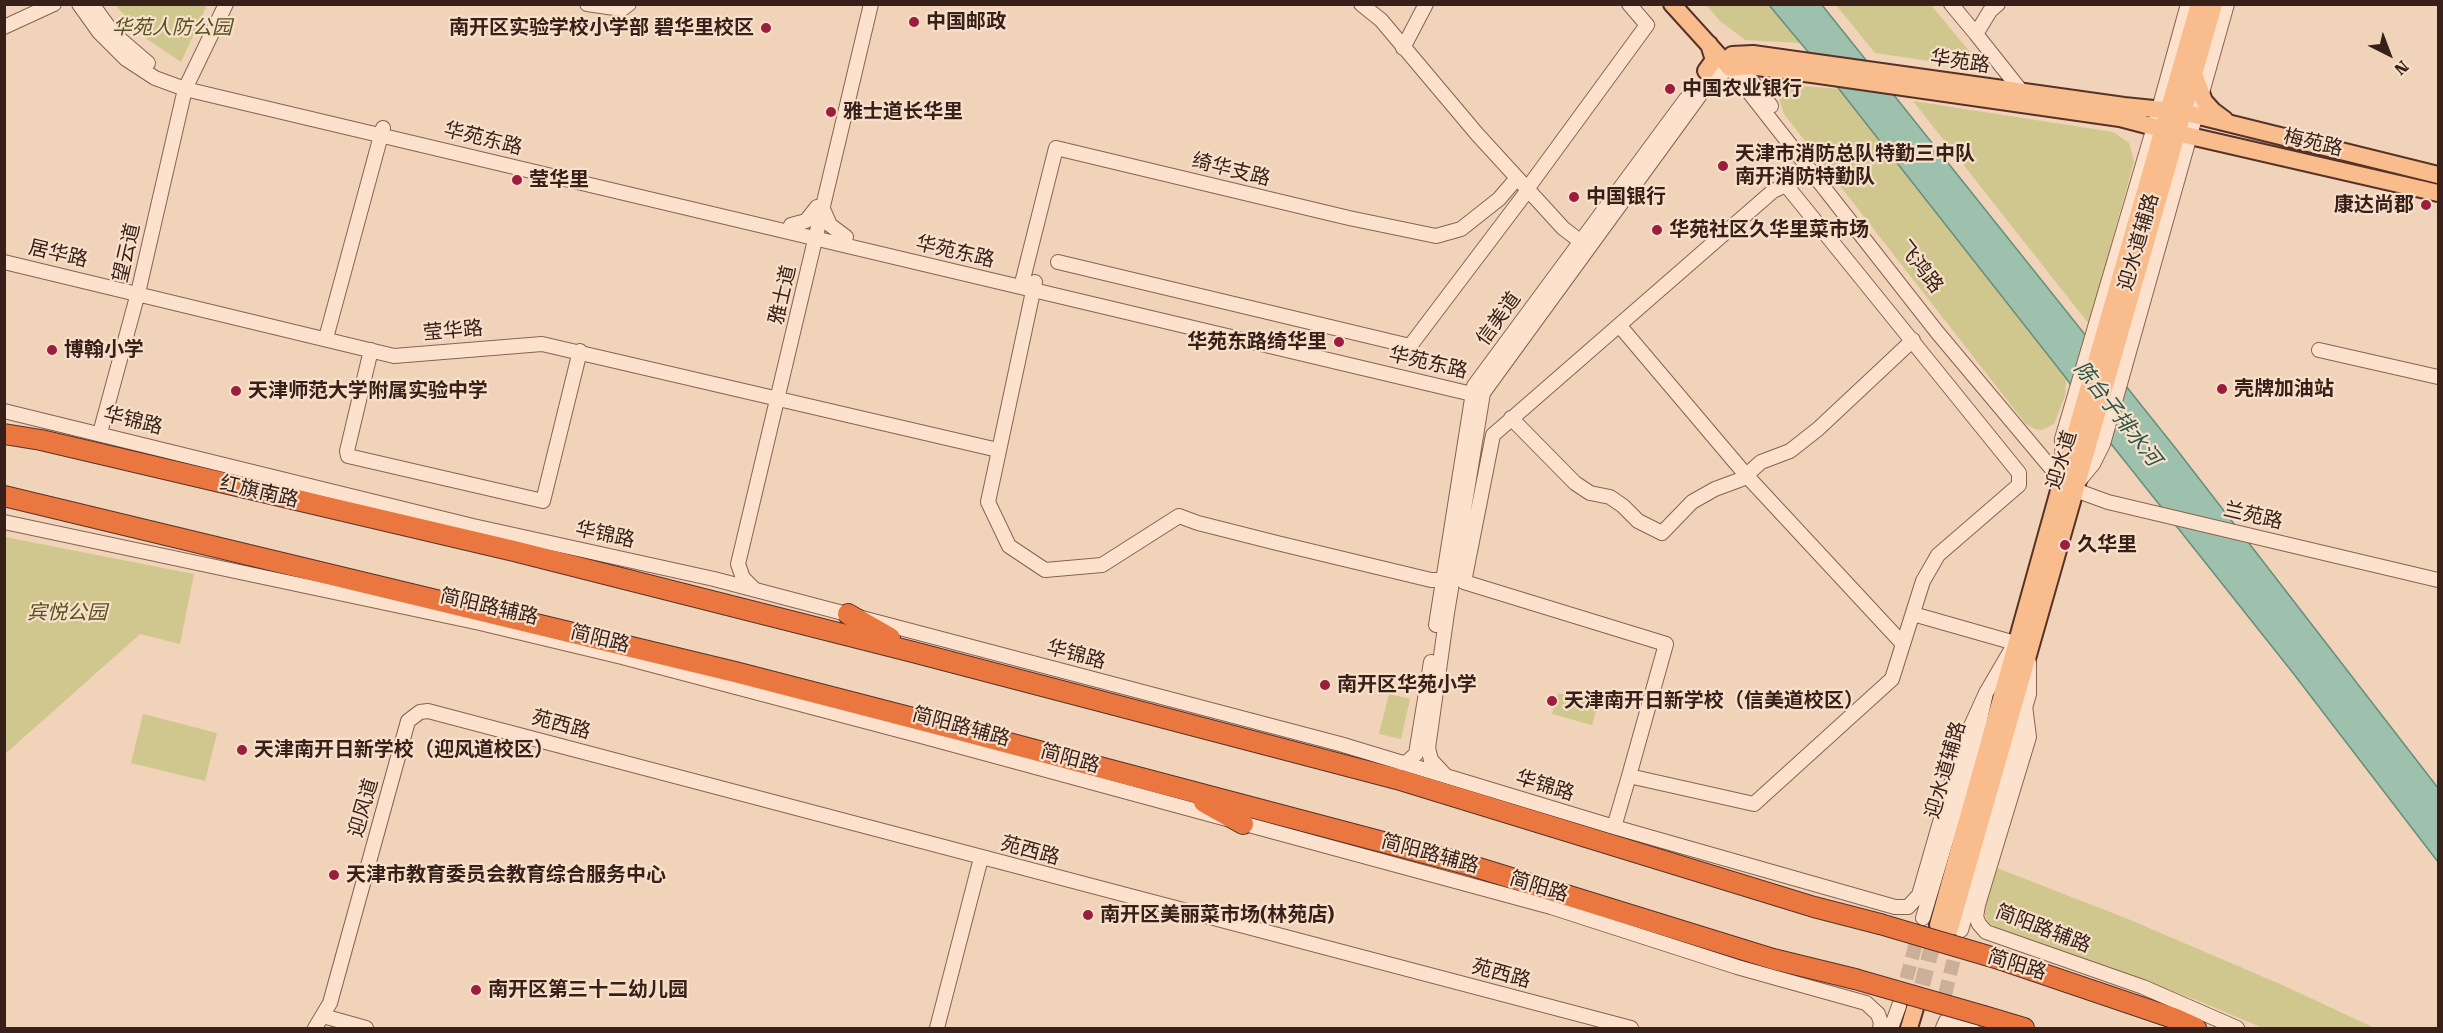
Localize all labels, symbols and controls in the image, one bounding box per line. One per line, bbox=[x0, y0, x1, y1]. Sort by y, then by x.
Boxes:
place label: 中国邮政 bbox=[926, 10, 1006, 34]
marker: 中国邮政 bbox=[907, 15, 921, 29]
park label: 华苑人防公园 bbox=[112, 16, 232, 40]
place label: 南开区实验学校小学部 碧华里校区 bbox=[449, 16, 754, 40]
marker: 南开区实验学校小学部 碧华里校区 bbox=[759, 21, 773, 35]
north arrow bbox=[2359, 24, 2419, 84]
street label: 华苑路 bbox=[1929, 46, 1991, 78]
text: N bbox=[2390, 57, 2412, 79]
place label: 中国农业银行 bbox=[1682, 77, 1802, 101]
marker: 中国农业银行 bbox=[1663, 82, 1677, 96]
place label: 雅士道长华里 bbox=[843, 100, 963, 124]
marker: 雅士道长华里 bbox=[824, 105, 838, 119]
street label: 华苑东路 bbox=[441, 118, 525, 160]
street label: 梅苑路 bbox=[2281, 125, 2345, 161]
place label: 天津市消防总队特勤三中队 南开消防特勤队 bbox=[1735, 142, 1975, 189]
street label: 绮华支路 bbox=[1189, 149, 1273, 191]
marker: 天津市消防总队特勤三中队 南开消防特勤队 bbox=[1716, 159, 1730, 173]
place label: 莹华里 bbox=[529, 168, 589, 192]
marker: 莹华里 bbox=[510, 173, 524, 187]
place label: 中国银行 bbox=[1586, 185, 1666, 209]
marker: 中国银行 bbox=[1567, 190, 1581, 204]
street label: 迎水道辅路 bbox=[2114, 191, 2164, 293]
place label: 康达尚郡 bbox=[2334, 193, 2414, 217]
marker: 康达尚郡 bbox=[2419, 198, 2433, 212]
place label: 华苑社区久华里菜市场 bbox=[1669, 218, 1869, 242]
street label: 望云道 bbox=[109, 221, 145, 285]
marker: 华苑社区久华里菜市场 bbox=[1650, 223, 1664, 237]
street label: 华苑东路 bbox=[913, 231, 997, 273]
street label: 居华路 bbox=[26, 236, 90, 272]
street label: 飞鸿路 bbox=[1892, 236, 1948, 298]
street label: 雅士道 bbox=[765, 263, 801, 327]
street label: 信美道 bbox=[1472, 288, 1526, 350]
street label: 莹华路 bbox=[422, 316, 484, 346]
place label: 华苑东路绮华里 bbox=[1187, 330, 1327, 354]
marker: 华苑东路绮华里 bbox=[1332, 335, 1346, 349]
place label: 博翰小学 bbox=[64, 338, 144, 362]
street label: 华苑东路 bbox=[1386, 342, 1470, 384]
marker: 博翰小学 bbox=[45, 343, 59, 357]
water label: 陈台子排水河 bbox=[2068, 357, 2166, 471]
place label: 壳牌加油站 bbox=[2234, 377, 2334, 401]
place label: 天津师范大学附属实验中学 bbox=[248, 379, 488, 403]
marker: 壳牌加油站 bbox=[2215, 382, 2229, 396]
marker: 天津师范大学附属实验中学 bbox=[229, 384, 243, 398]
street label: 华锦路 bbox=[101, 402, 165, 440]
street label: 迎水道 bbox=[2042, 428, 2082, 492]
street label: 红旗南路 bbox=[217, 471, 301, 513]
street label: 兰苑路 bbox=[2221, 498, 2285, 534]
street label: 华锦路 bbox=[573, 517, 637, 553]
place label: 久华里 bbox=[2077, 533, 2137, 557]
marker: 久华里 bbox=[2058, 538, 2072, 552]
street label: 简阳路辅路 bbox=[438, 584, 540, 630]
park label: 宾悦公园 bbox=[27, 601, 107, 625]
street label: 简阳路 bbox=[568, 620, 632, 658]
street label: 华锦路 bbox=[1044, 636, 1108, 674]
place label: 南开区华苑小学 bbox=[1337, 673, 1477, 697]
marker: 南开区华苑小学 bbox=[1318, 678, 1332, 692]
place label: 天津南开日新学校（信美道校区） bbox=[1564, 689, 1864, 713]
marker: 天津南开日新学校（信美道校区） bbox=[1545, 694, 1559, 708]
street label: 简阳路辅路 bbox=[910, 702, 1012, 752]
street label: 苑西路 bbox=[529, 706, 593, 744]
street label: 迎水道辅路 bbox=[1921, 719, 1971, 821]
place label: 天津南开日新学校（迎风道校区） bbox=[254, 738, 554, 762]
street label: 简阳路 bbox=[1038, 740, 1102, 778]
marker: 天津南开日新学校（迎风道校区） bbox=[235, 743, 249, 757]
street label: 华锦路 bbox=[1513, 766, 1577, 806]
street label: 迎风道 bbox=[344, 776, 384, 840]
street label: 简阳路辅路 bbox=[1379, 829, 1481, 879]
street label: 苑西路 bbox=[998, 832, 1062, 870]
place label: 天津市教育委员会教育综合服务中心 bbox=[346, 863, 666, 887]
street label: 简阳路 bbox=[1507, 867, 1571, 907]
marker: 天津市教育委员会教育综合服务中心 bbox=[327, 868, 341, 882]
street label: 简阳路辅路 bbox=[1992, 900, 2094, 958]
place label: 南开区美丽菜市场(林苑店) bbox=[1100, 903, 1334, 927]
marker: 南开区美丽菜市场(林苑店) bbox=[1081, 908, 1095, 922]
street label: 简阳路 bbox=[1985, 945, 2049, 985]
street label: 苑西路 bbox=[1469, 955, 1533, 993]
place label: 南开区第三十二幼儿园 bbox=[488, 978, 688, 1002]
marker: 南开区第三十二幼儿园 bbox=[469, 983, 483, 997]

